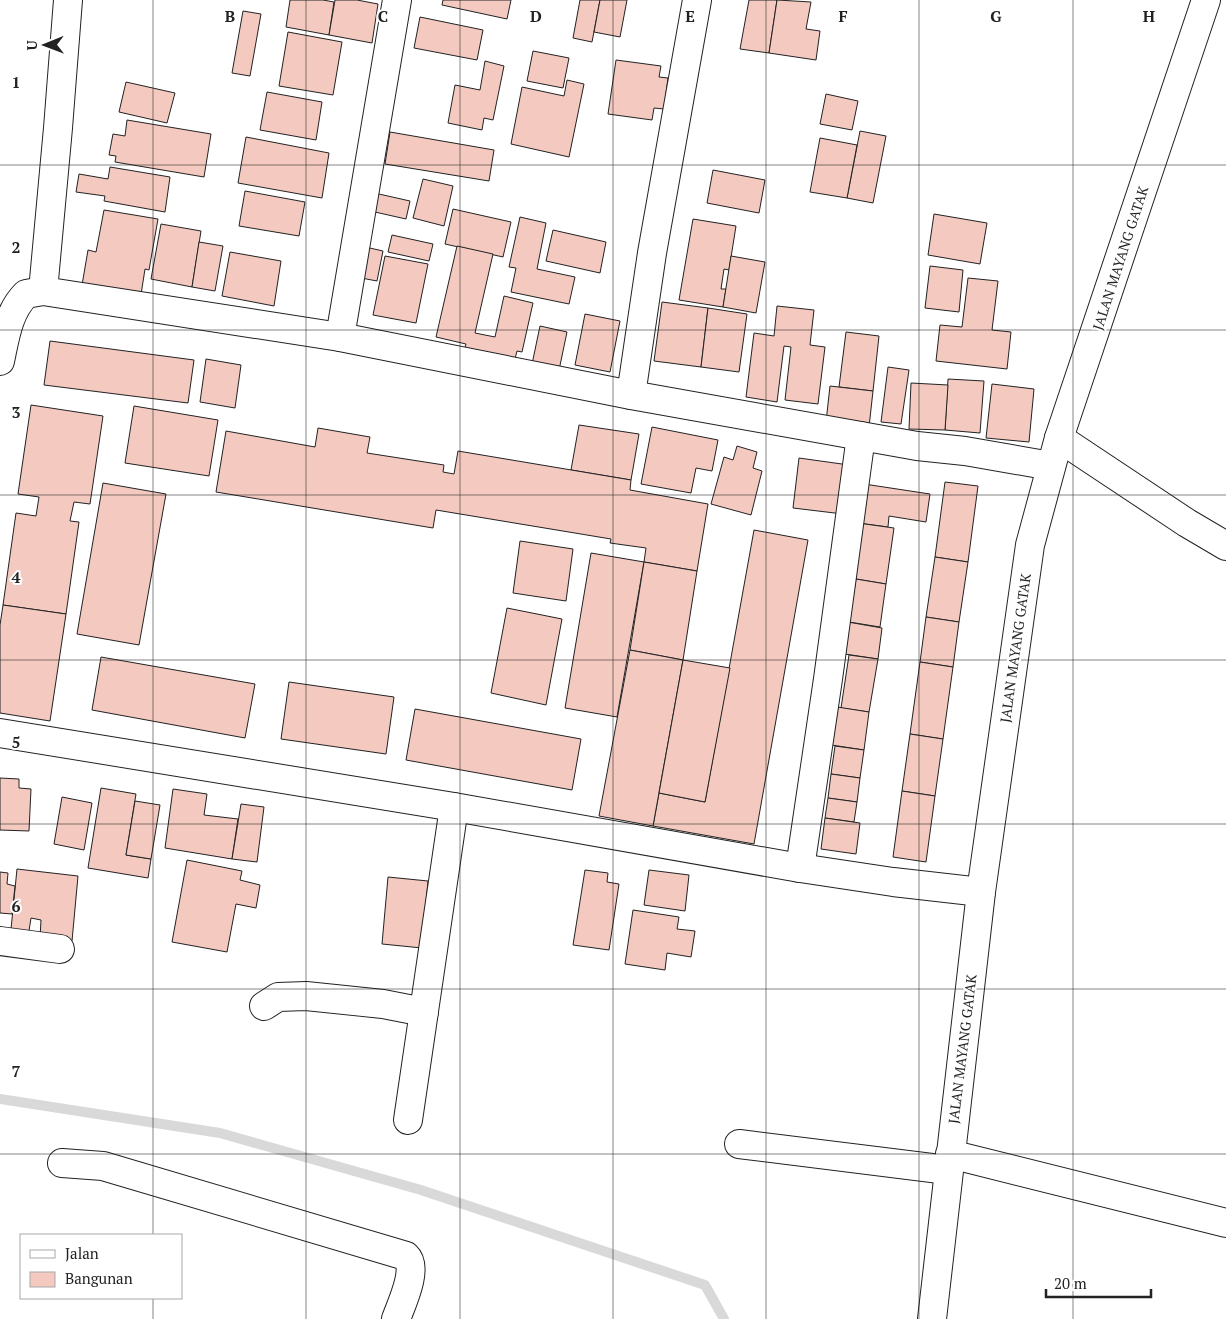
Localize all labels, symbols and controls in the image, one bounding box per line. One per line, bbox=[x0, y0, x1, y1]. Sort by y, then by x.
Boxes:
text: B bbox=[225, 5, 235, 27]
text: C bbox=[378, 5, 388, 27]
text: D bbox=[530, 5, 542, 27]
text: E bbox=[685, 5, 695, 27]
text: F bbox=[838, 5, 848, 27]
text: G bbox=[990, 5, 1002, 27]
text: H bbox=[1143, 5, 1155, 27]
north arrow bbox=[20, 20, 70, 70]
text: U bbox=[22, 40, 41, 50]
text: 1 bbox=[11, 71, 21, 93]
street label: JALAN MAYANG GATAK bbox=[1088, 183, 1153, 332]
text: 2 bbox=[11, 236, 21, 258]
text: 3 bbox=[11, 401, 21, 423]
text: 4 bbox=[11, 566, 21, 588]
street label: JALAN MAYANG GATAK bbox=[995, 571, 1035, 724]
text: 5 bbox=[11, 731, 21, 753]
text: 6 bbox=[11, 895, 21, 917]
street label: JALAN MAYANG GATAK bbox=[943, 972, 981, 1125]
text: 7 bbox=[11, 1060, 21, 1082]
legend bbox=[20, 1234, 182, 1299]
text: Jalan bbox=[65, 1243, 99, 1263]
scale bar bbox=[1046, 1266, 1151, 1298]
text: Bangunan bbox=[65, 1268, 133, 1288]
text: 20 m bbox=[1054, 1273, 1087, 1293]

